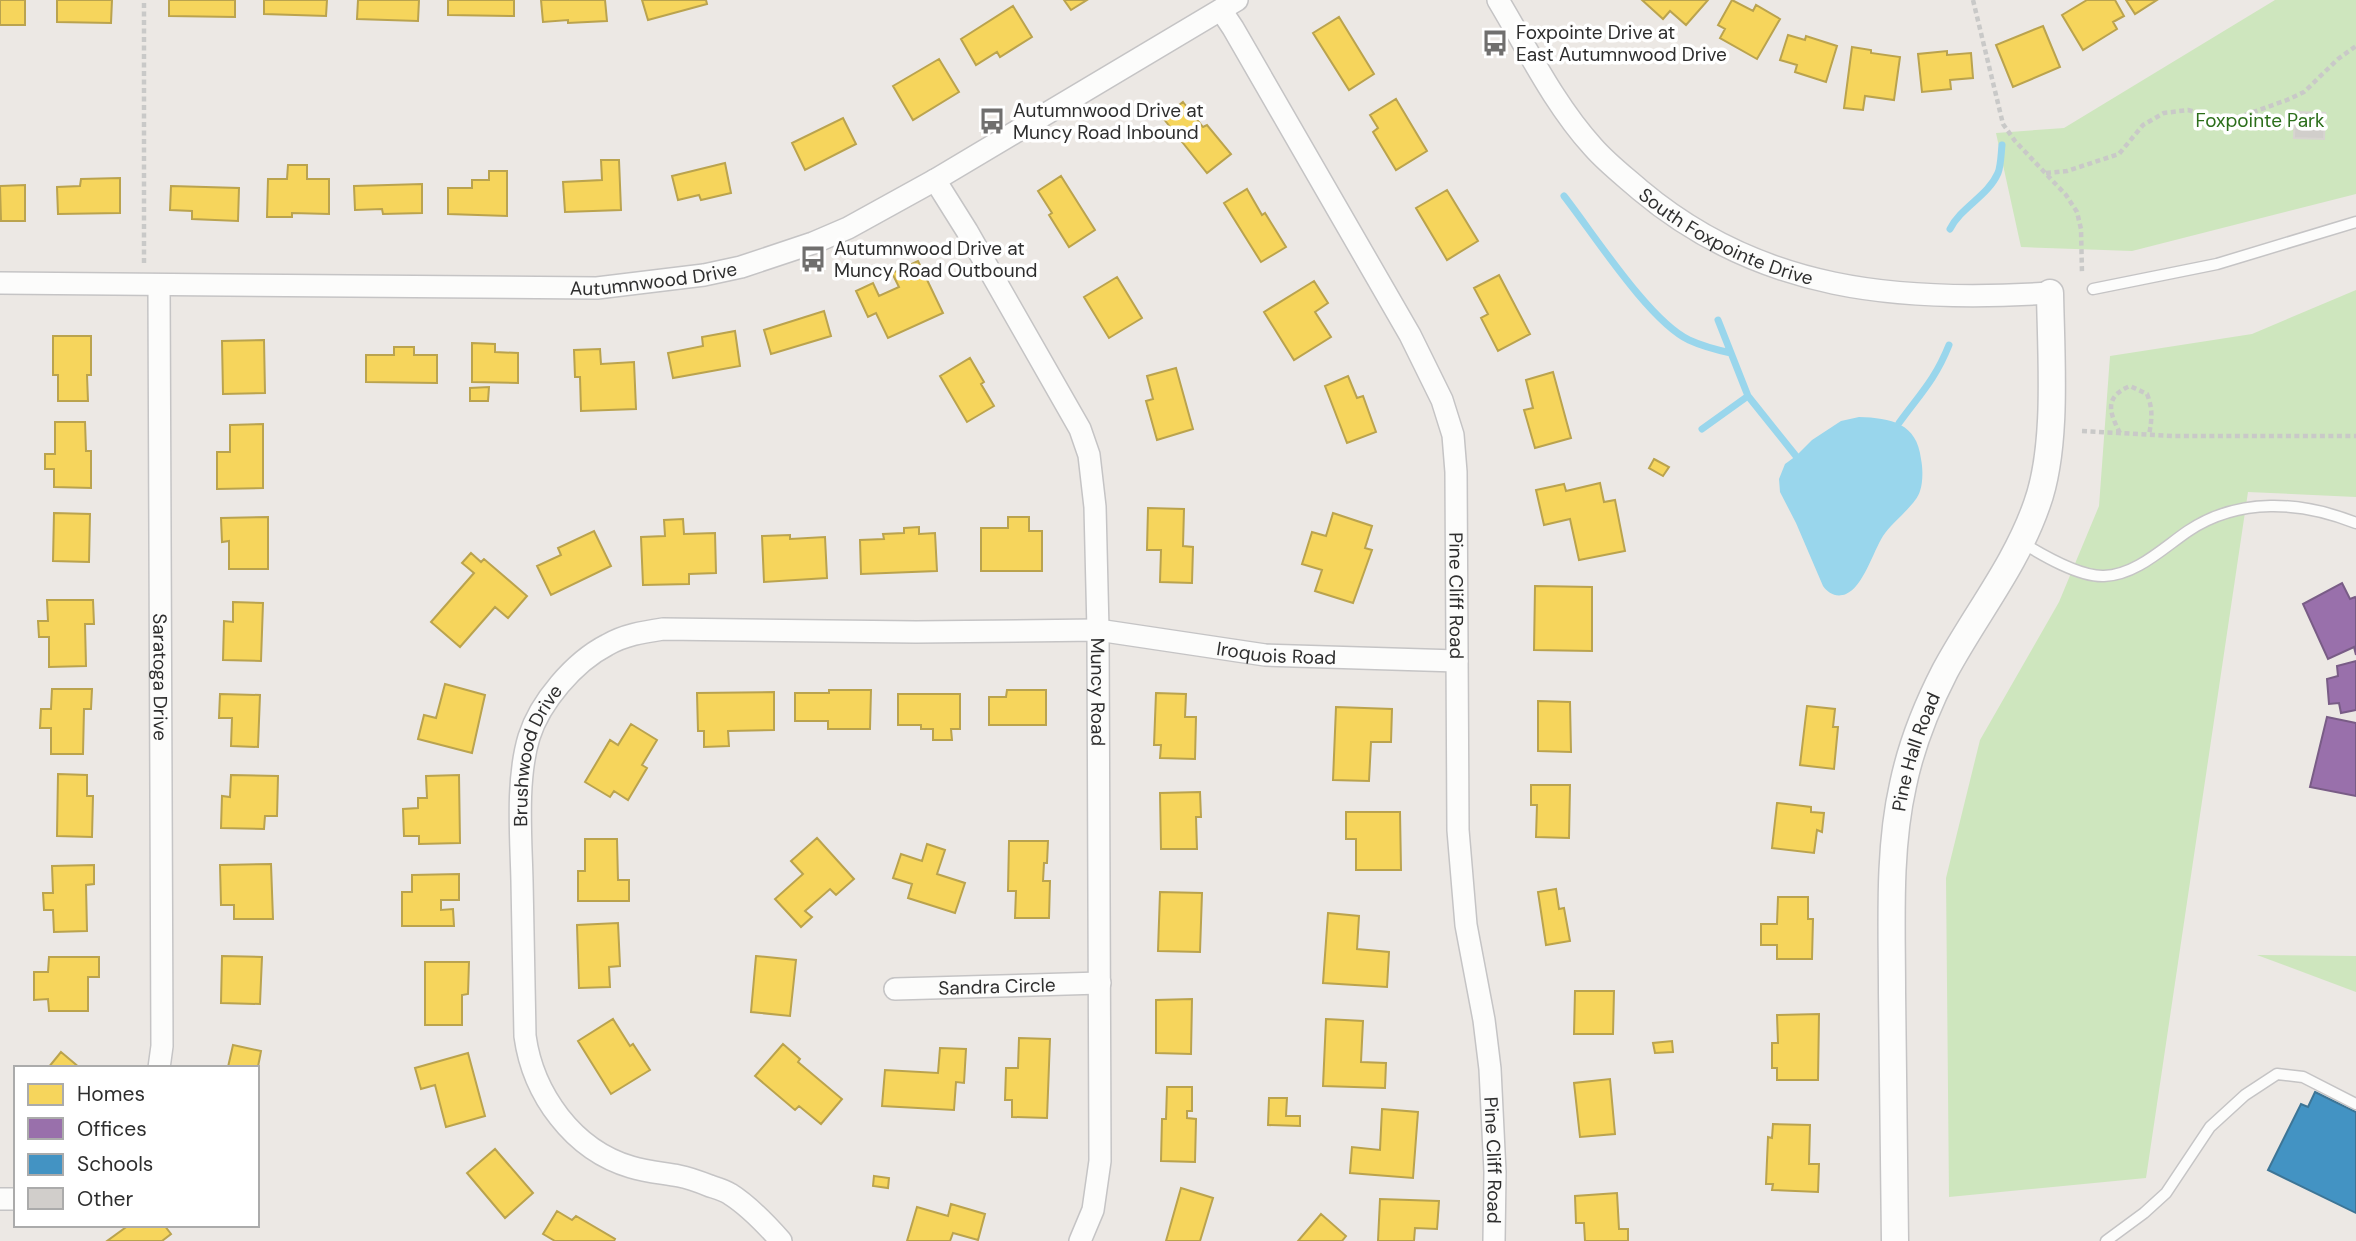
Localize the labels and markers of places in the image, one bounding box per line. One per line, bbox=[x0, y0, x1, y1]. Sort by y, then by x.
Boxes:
place label: Foxpointe Drive at East Autumnwood Drive bbox=[1516, 20, 1727, 67]
bus stop icon: Foxpointe Drive at East Autumnwood Drive bbox=[1480, 28, 1510, 58]
place label: Autumnwood Drive at Muncy Road Inbound bbox=[1013, 98, 1204, 145]
bus stop icon: Autumnwood Drive at Muncy Road Inbound bbox=[977, 106, 1007, 136]
place label: Autumnwood Drive at Muncy Road Outbound bbox=[834, 236, 1037, 283]
bus stop icon: Autumnwood Drive at Muncy Road Outbound bbox=[798, 244, 828, 274]

